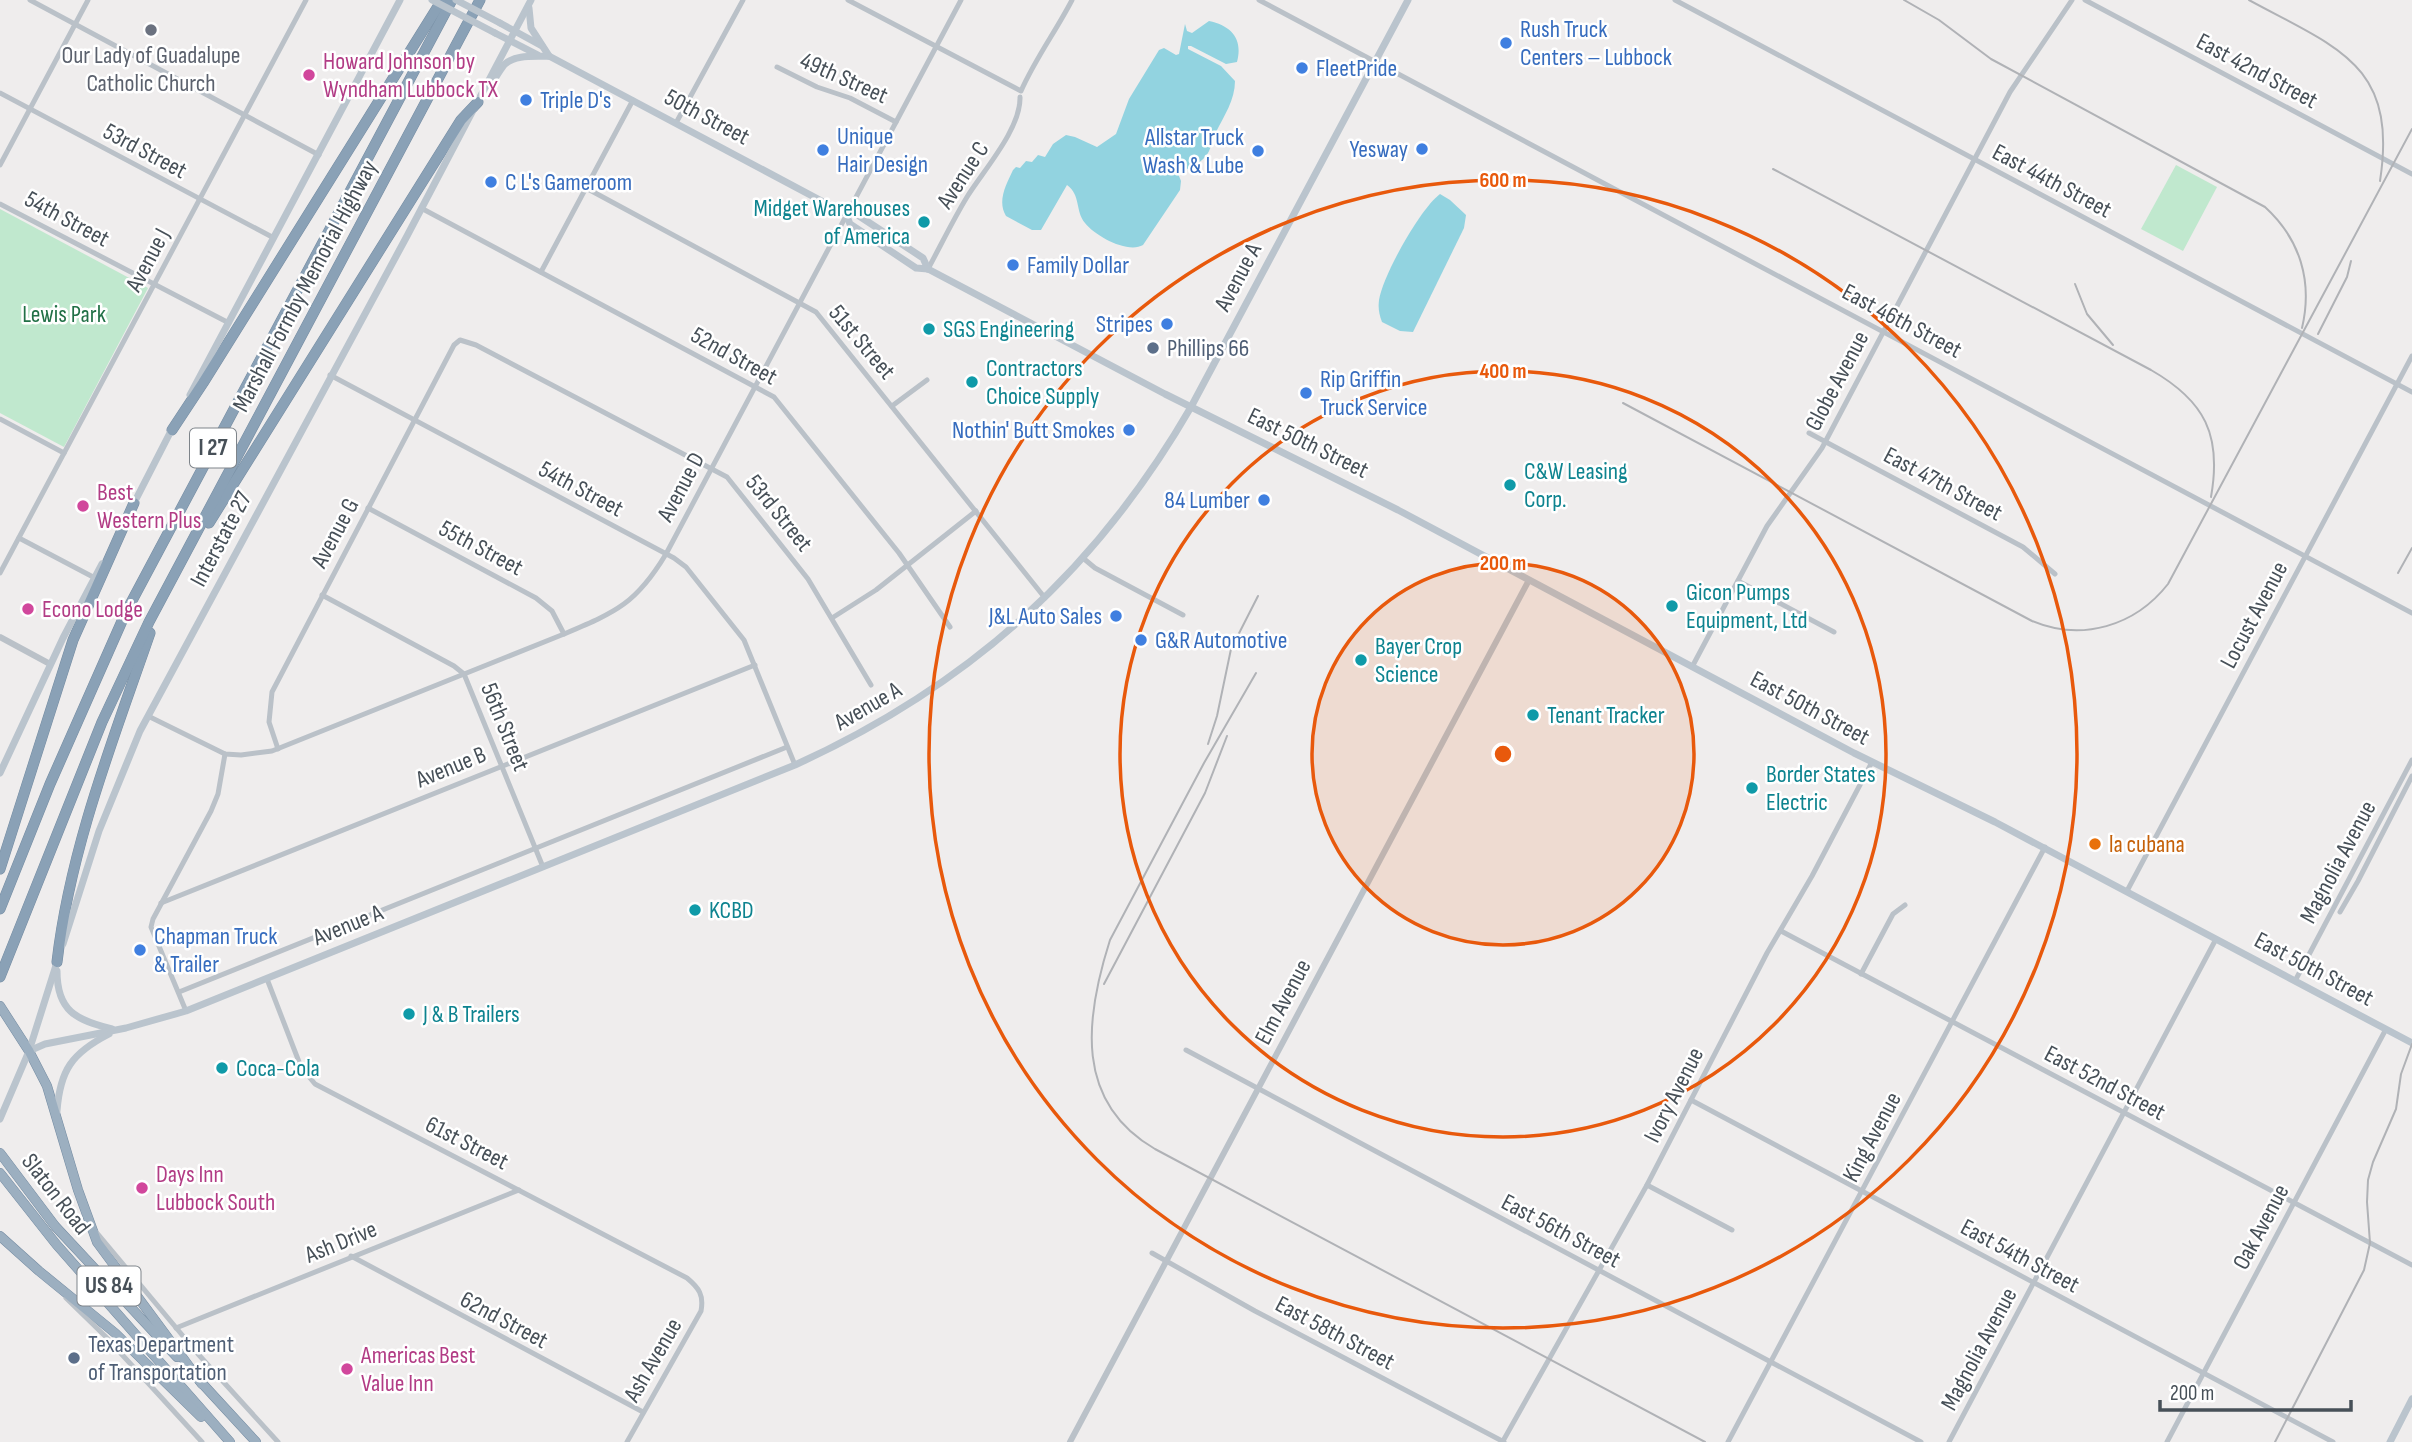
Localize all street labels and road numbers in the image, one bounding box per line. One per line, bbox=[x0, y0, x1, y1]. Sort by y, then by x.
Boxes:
street label: East 42nd Street bbox=[2191, 27, 2323, 115]
street label: 49th Street bbox=[796, 46, 892, 110]
street label: 50th Street bbox=[659, 83, 755, 151]
street label: 53rd Street bbox=[98, 117, 192, 185]
street label: Avenue C bbox=[930, 136, 995, 215]
street label: East 44th Street bbox=[1987, 138, 2117, 224]
street label: Marshall Formby Memorial Highway bbox=[226, 155, 384, 417]
street label: 54th Street bbox=[20, 185, 114, 253]
street label: Avenue J bbox=[119, 223, 177, 297]
street label: Avenue A bbox=[1208, 237, 1268, 317]
street label: East 46th Street bbox=[1837, 277, 1967, 365]
street label: 51st Street bbox=[822, 299, 902, 385]
street label: 52nd Street bbox=[686, 320, 782, 392]
street label: Globe Avenue bbox=[1799, 326, 1875, 436]
street label: East 50th Street bbox=[1243, 401, 1373, 485]
road number: I 27 bbox=[190, 428, 236, 468]
street label: East 47th Street bbox=[1879, 441, 2007, 527]
street label: Avenue D bbox=[650, 447, 711, 527]
street label: 54th Street bbox=[534, 455, 628, 523]
street label: 53rd Street bbox=[739, 469, 819, 557]
street label: Interstate 27 bbox=[184, 486, 258, 592]
street label: Avenue G bbox=[304, 493, 365, 574]
street label: 55th Street bbox=[434, 514, 528, 582]
street label: Locust Avenue bbox=[2214, 557, 2294, 673]
street label: East 50th Street bbox=[1745, 664, 1875, 752]
street label: Avenue A bbox=[828, 675, 907, 737]
street label: 56th Street bbox=[474, 679, 536, 775]
street label: Avenue B bbox=[411, 740, 490, 795]
street label: Magnolia Avenue bbox=[2294, 796, 2382, 928]
street label: Avenue A bbox=[308, 898, 388, 952]
street label: East 50th Street bbox=[2249, 925, 2379, 1013]
street label: Elm Avenue bbox=[1249, 954, 1317, 1050]
street label: East 52nd Street bbox=[2040, 1039, 2170, 1127]
street label: Ivory Avenue bbox=[1638, 1043, 1710, 1147]
street label: King Avenue bbox=[1836, 1087, 1908, 1187]
street label: 61st Street bbox=[421, 1110, 513, 1176]
street label: Slaton Road bbox=[15, 1148, 97, 1240]
street label: Oak Avenue bbox=[2226, 1179, 2296, 1275]
street label: East 56th Street bbox=[1496, 1188, 1626, 1274]
street label: East 54th Street bbox=[1956, 1213, 2084, 1299]
street label: Ash Drive bbox=[300, 1215, 381, 1270]
road number: US 84 bbox=[78, 1266, 140, 1306]
street label: Magnolia Avenue bbox=[1935, 1283, 2023, 1415]
street label: 62nd Street bbox=[455, 1285, 553, 1355]
street label: East 58th Street bbox=[1270, 1290, 1400, 1376]
street label: Ash Avenue bbox=[617, 1313, 688, 1408]

